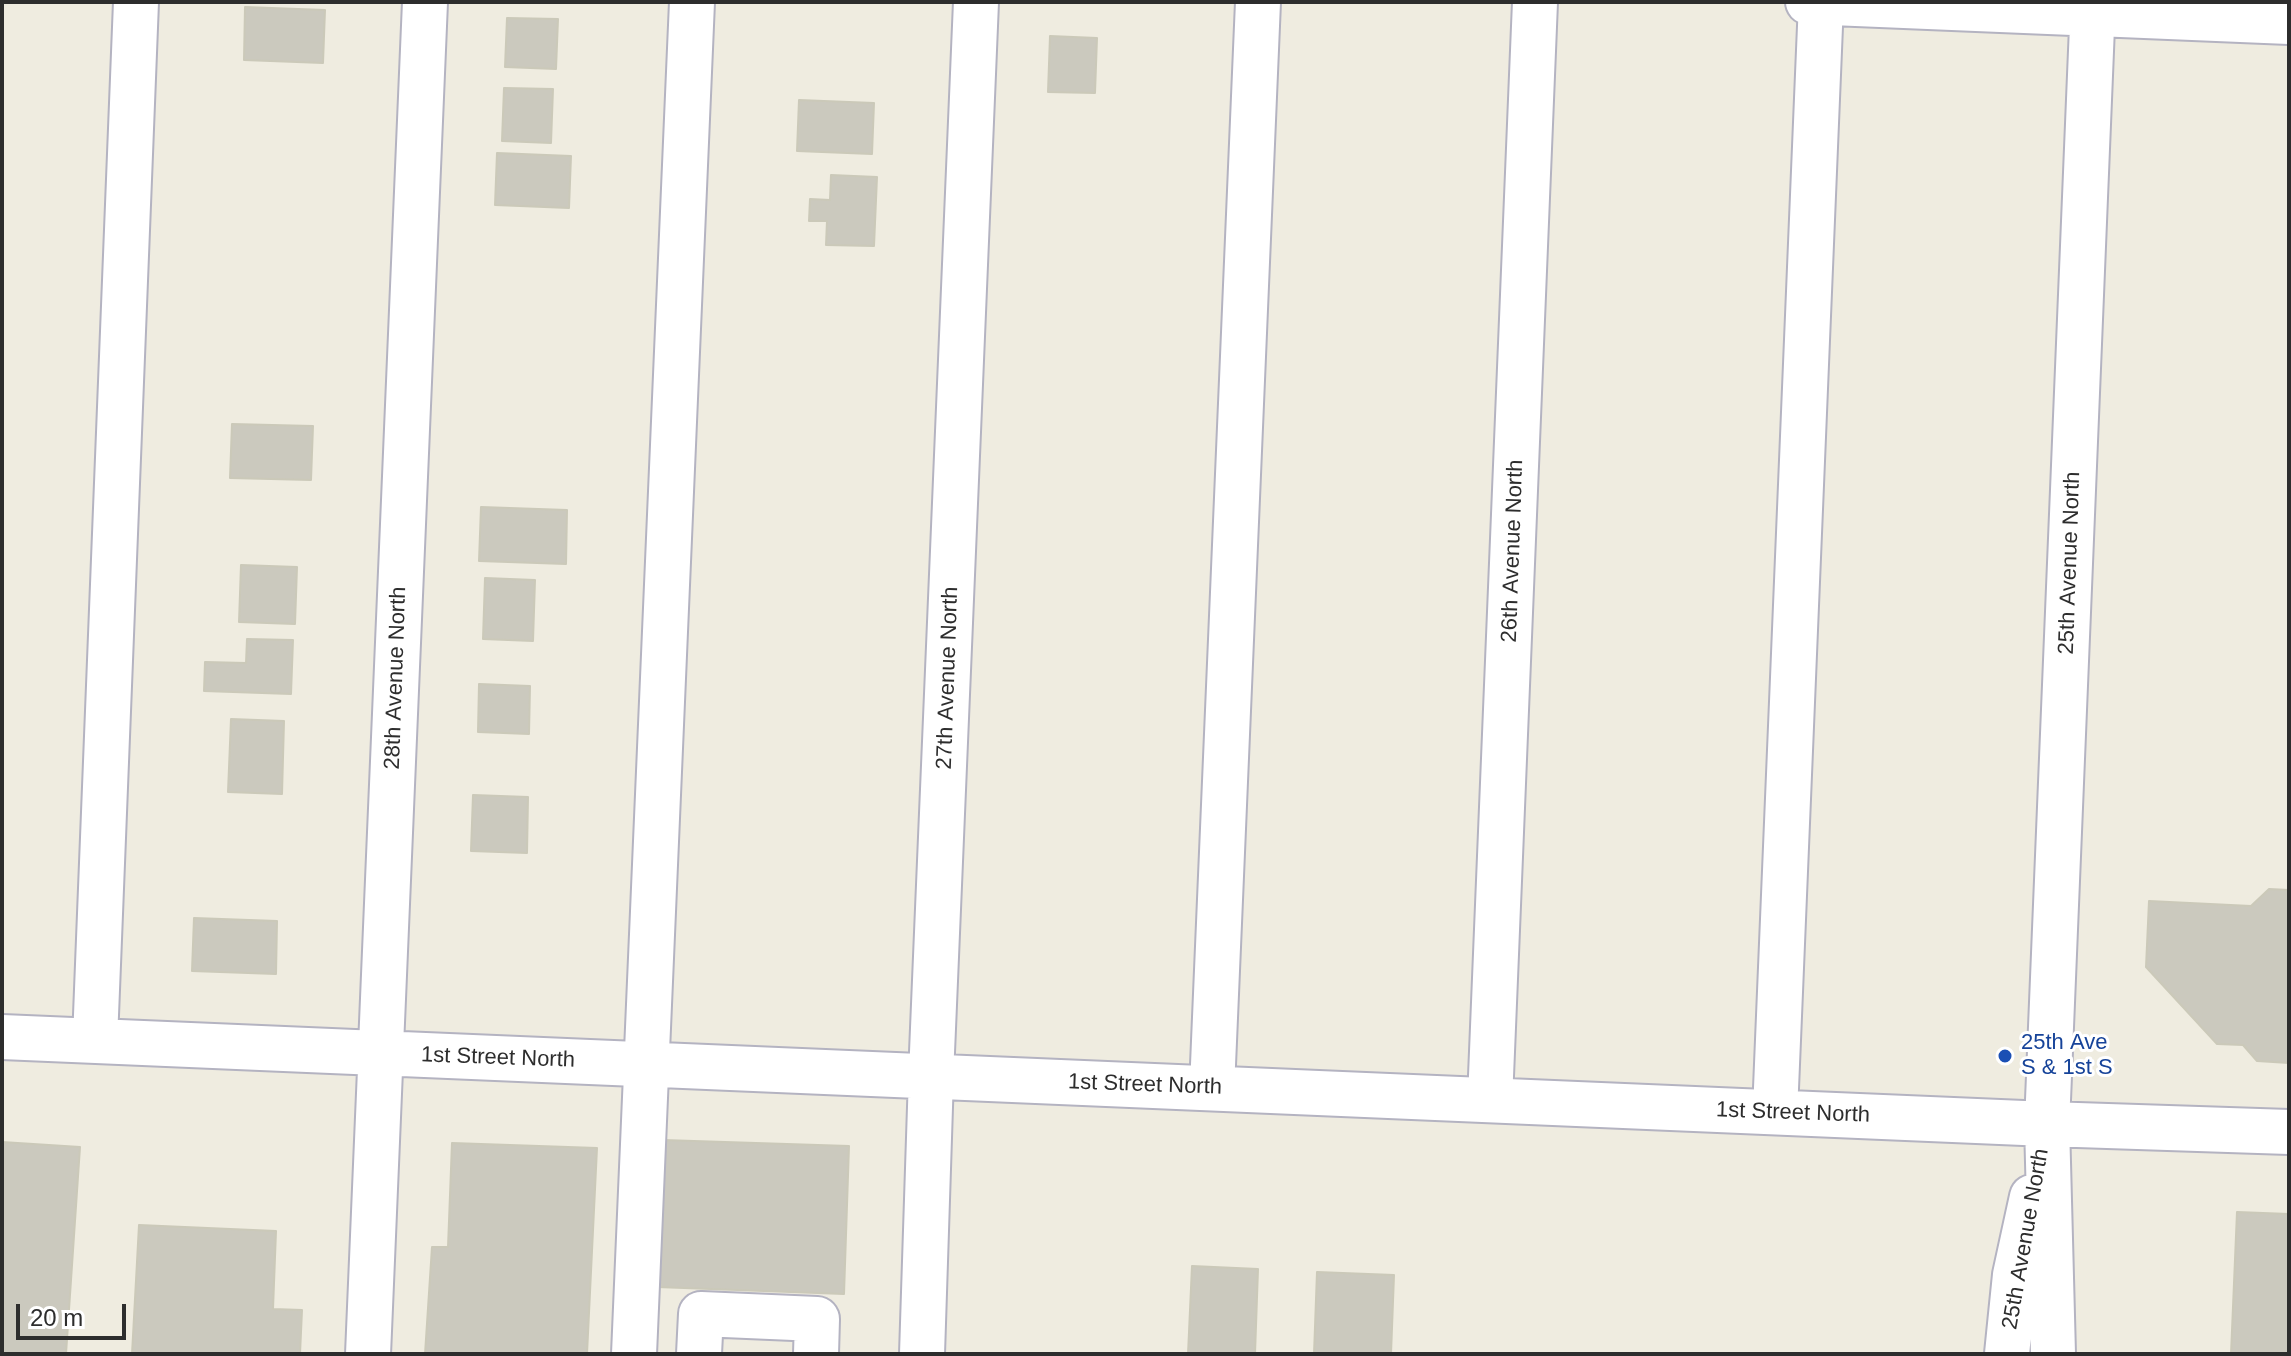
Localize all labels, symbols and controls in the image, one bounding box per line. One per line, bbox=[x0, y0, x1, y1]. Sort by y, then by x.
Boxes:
street label: 26th Avenue North bbox=[1497, 459, 1529, 643]
street label: 25th Avenue North bbox=[2054, 471, 2086, 655]
street label: 28th Avenue North bbox=[380, 586, 412, 770]
street label: 27th Avenue North bbox=[932, 586, 964, 770]
place label: 25th Ave S & 1st S bbox=[2021, 1030, 2113, 1082]
street label: 1st Street North bbox=[421, 1042, 575, 1074]
marker: 25th Ave S & 1st S bbox=[1996, 1047, 2014, 1065]
street label: 1st Street North bbox=[1068, 1069, 1222, 1101]
street label: 1st Street North bbox=[1716, 1097, 1870, 1129]
street label: 25th Avenue North bbox=[1997, 1147, 2055, 1331]
scale bar bbox=[20, 1288, 130, 1338]
text: 20 m bbox=[30, 1304, 83, 1331]

